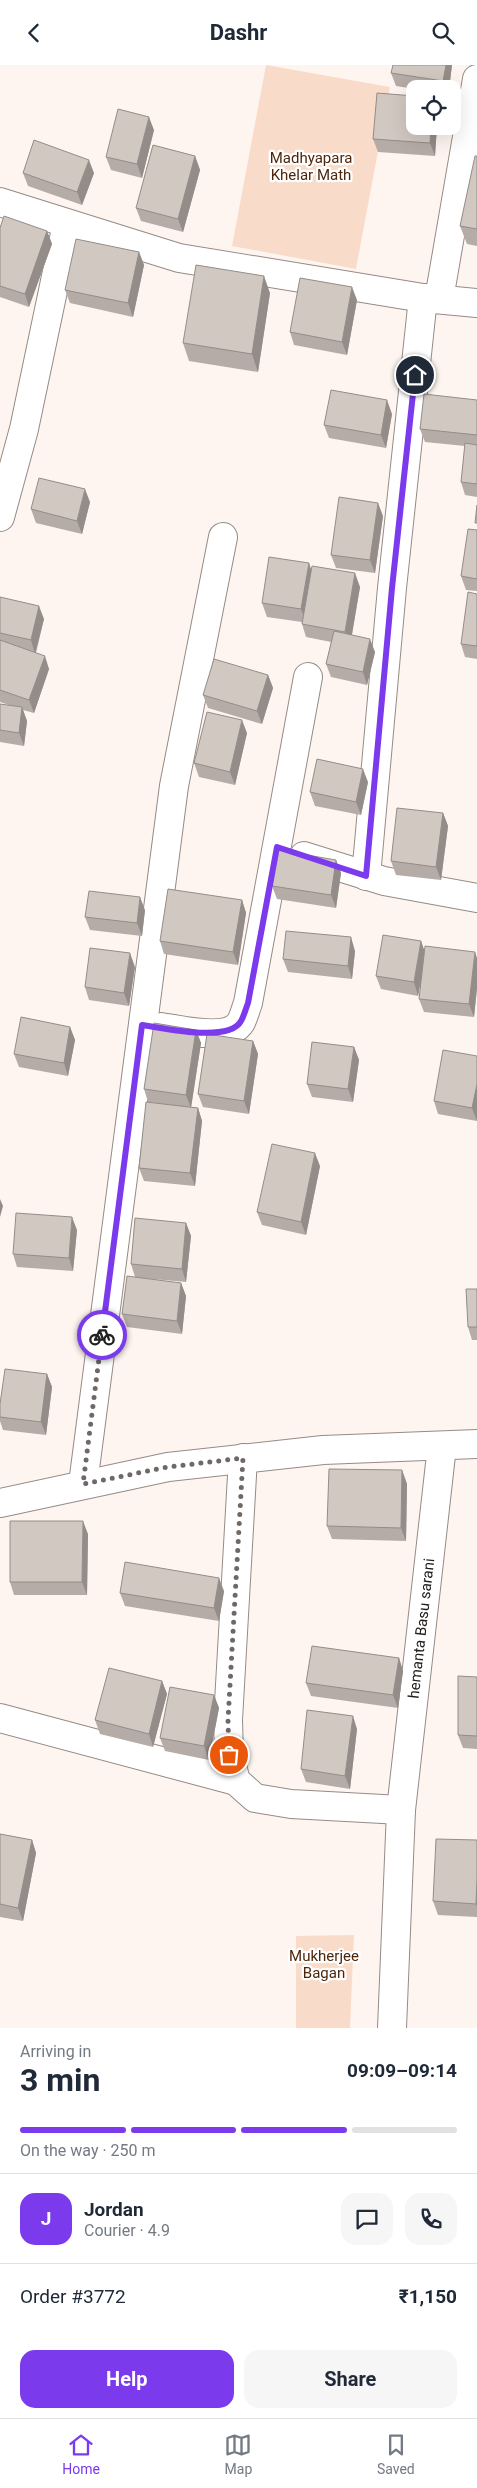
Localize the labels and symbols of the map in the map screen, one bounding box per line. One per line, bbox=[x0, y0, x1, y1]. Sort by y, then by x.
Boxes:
park label: Madhyapara Khelar Math bbox=[270, 149, 352, 184]
pin bbox=[394, 354, 436, 396]
courier bbox=[77, 1310, 127, 1360]
street label: hemanta Basu sarani bbox=[405, 1557, 438, 1699]
pin bbox=[208, 1734, 250, 1776]
park label: Mukherjee Bagan bbox=[289, 1947, 359, 1982]

